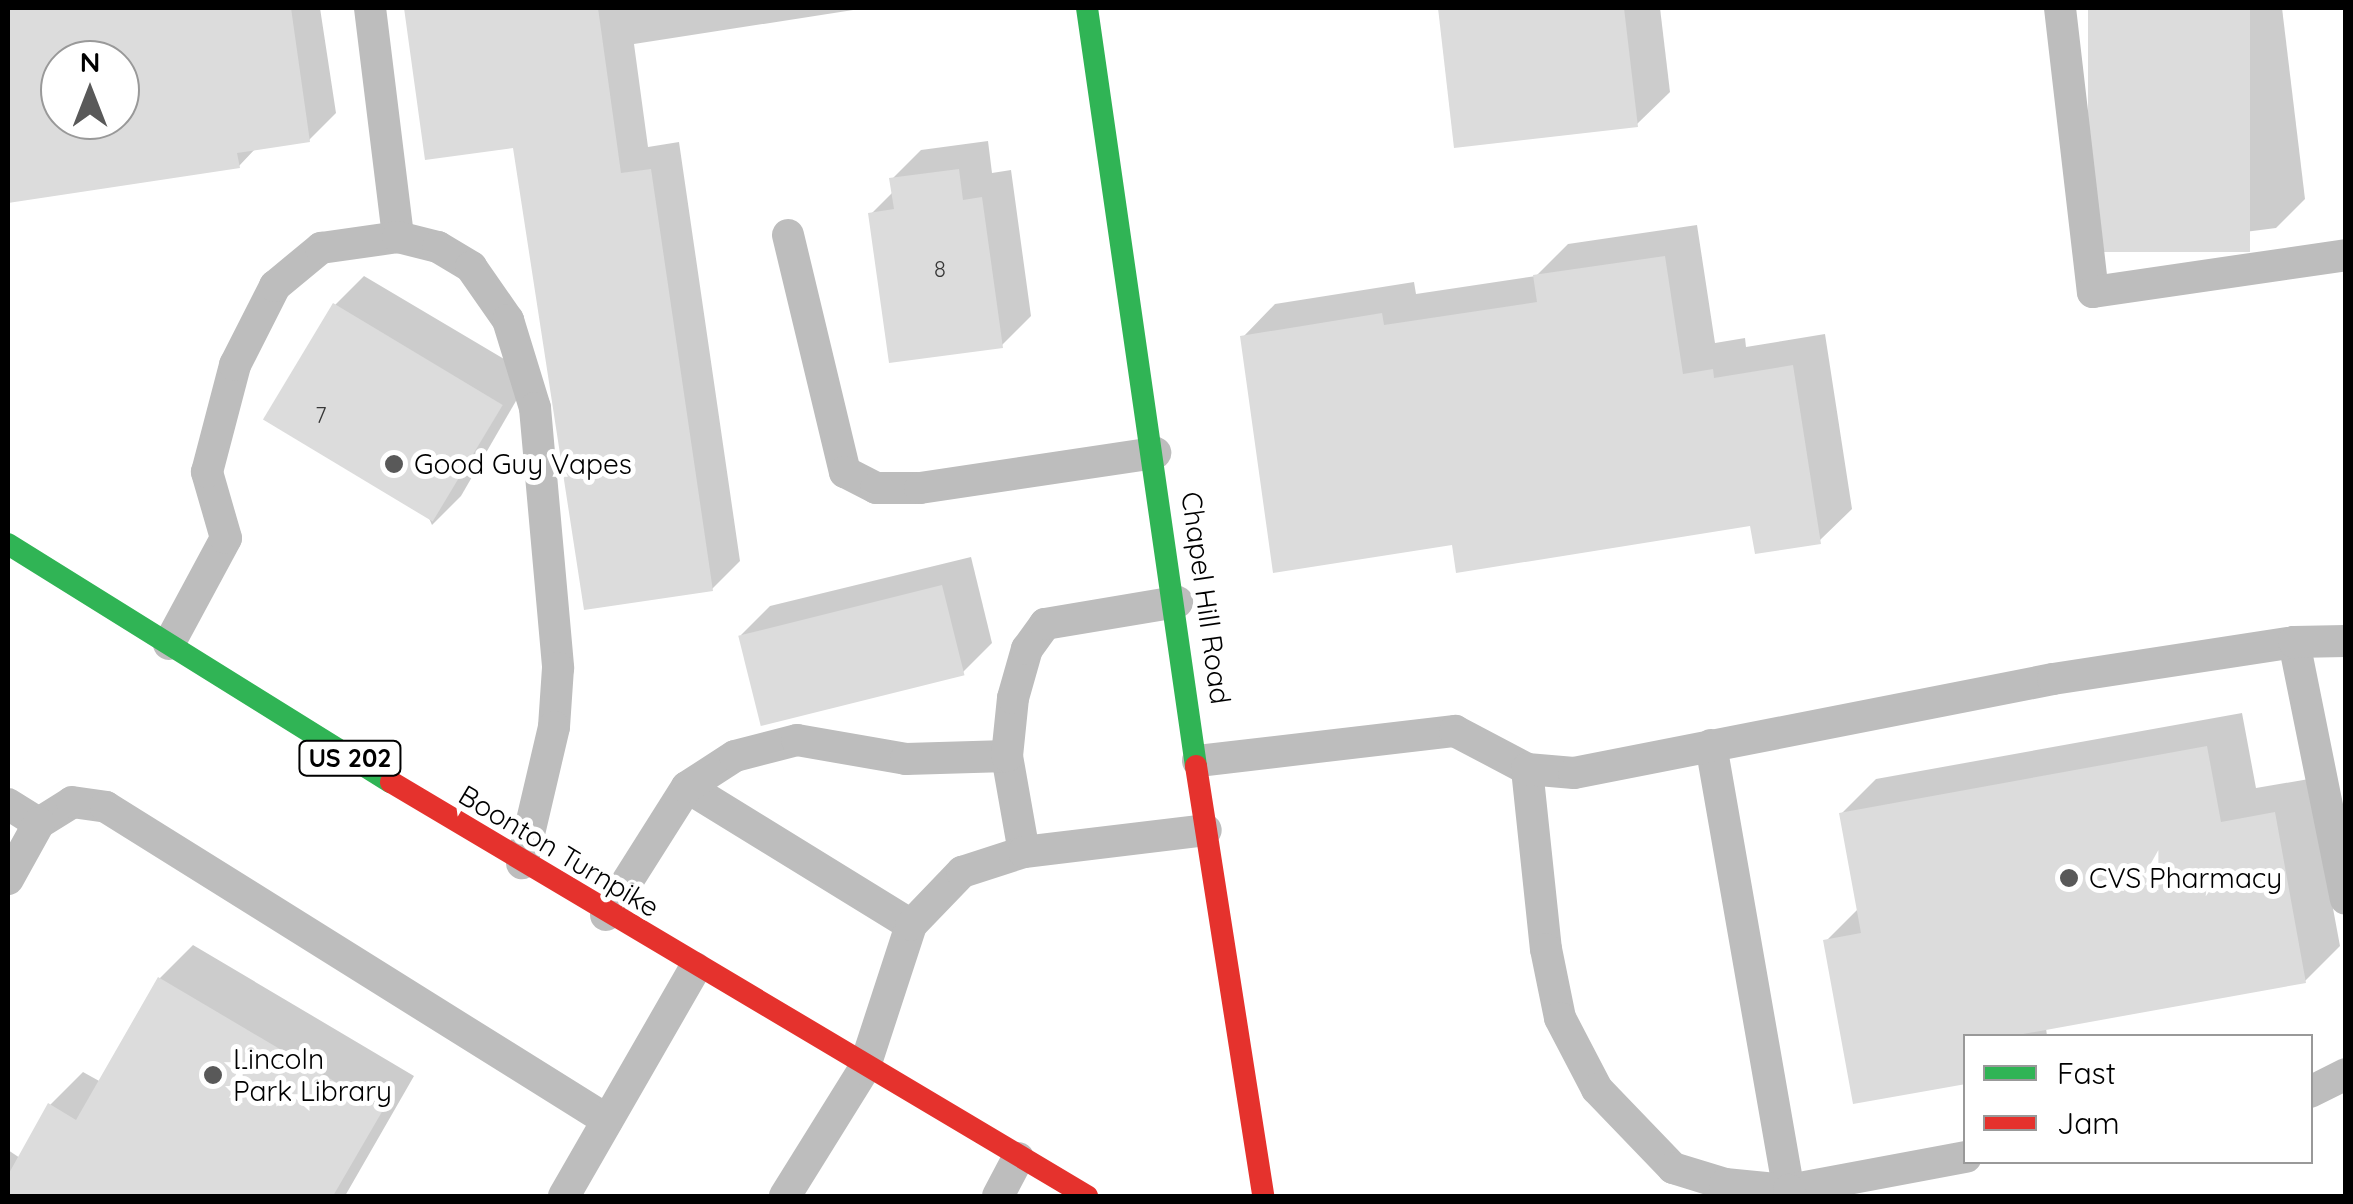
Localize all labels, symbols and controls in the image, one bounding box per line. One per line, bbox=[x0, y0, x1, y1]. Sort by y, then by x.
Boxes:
north arrow bbox=[40, 40, 140, 140]
text: N bbox=[80, 44, 100, 79]
house number: 8 bbox=[934, 257, 946, 283]
house number: 7 bbox=[315, 403, 327, 429]
place label: Good Guy Vapes bbox=[414, 447, 632, 481]
marker: Good Guy Vapes bbox=[383, 453, 405, 475]
street label: Chapel Hill Road bbox=[1174, 490, 1238, 706]
road number: US 202 bbox=[298, 738, 402, 778]
street label: Boonton Turnpike bbox=[453, 778, 665, 924]
place label: CVS Pharmacy bbox=[2089, 861, 2282, 895]
marker: CVS Pharmacy bbox=[2058, 867, 2080, 889]
legend bbox=[1963, 1034, 2313, 1164]
place label: Lincoln Park Library bbox=[233, 1042, 392, 1108]
text: Fast bbox=[2057, 1054, 2116, 1092]
marker: Lincoln Park Library bbox=[202, 1064, 224, 1086]
text: Jam bbox=[2057, 1104, 2120, 1142]

